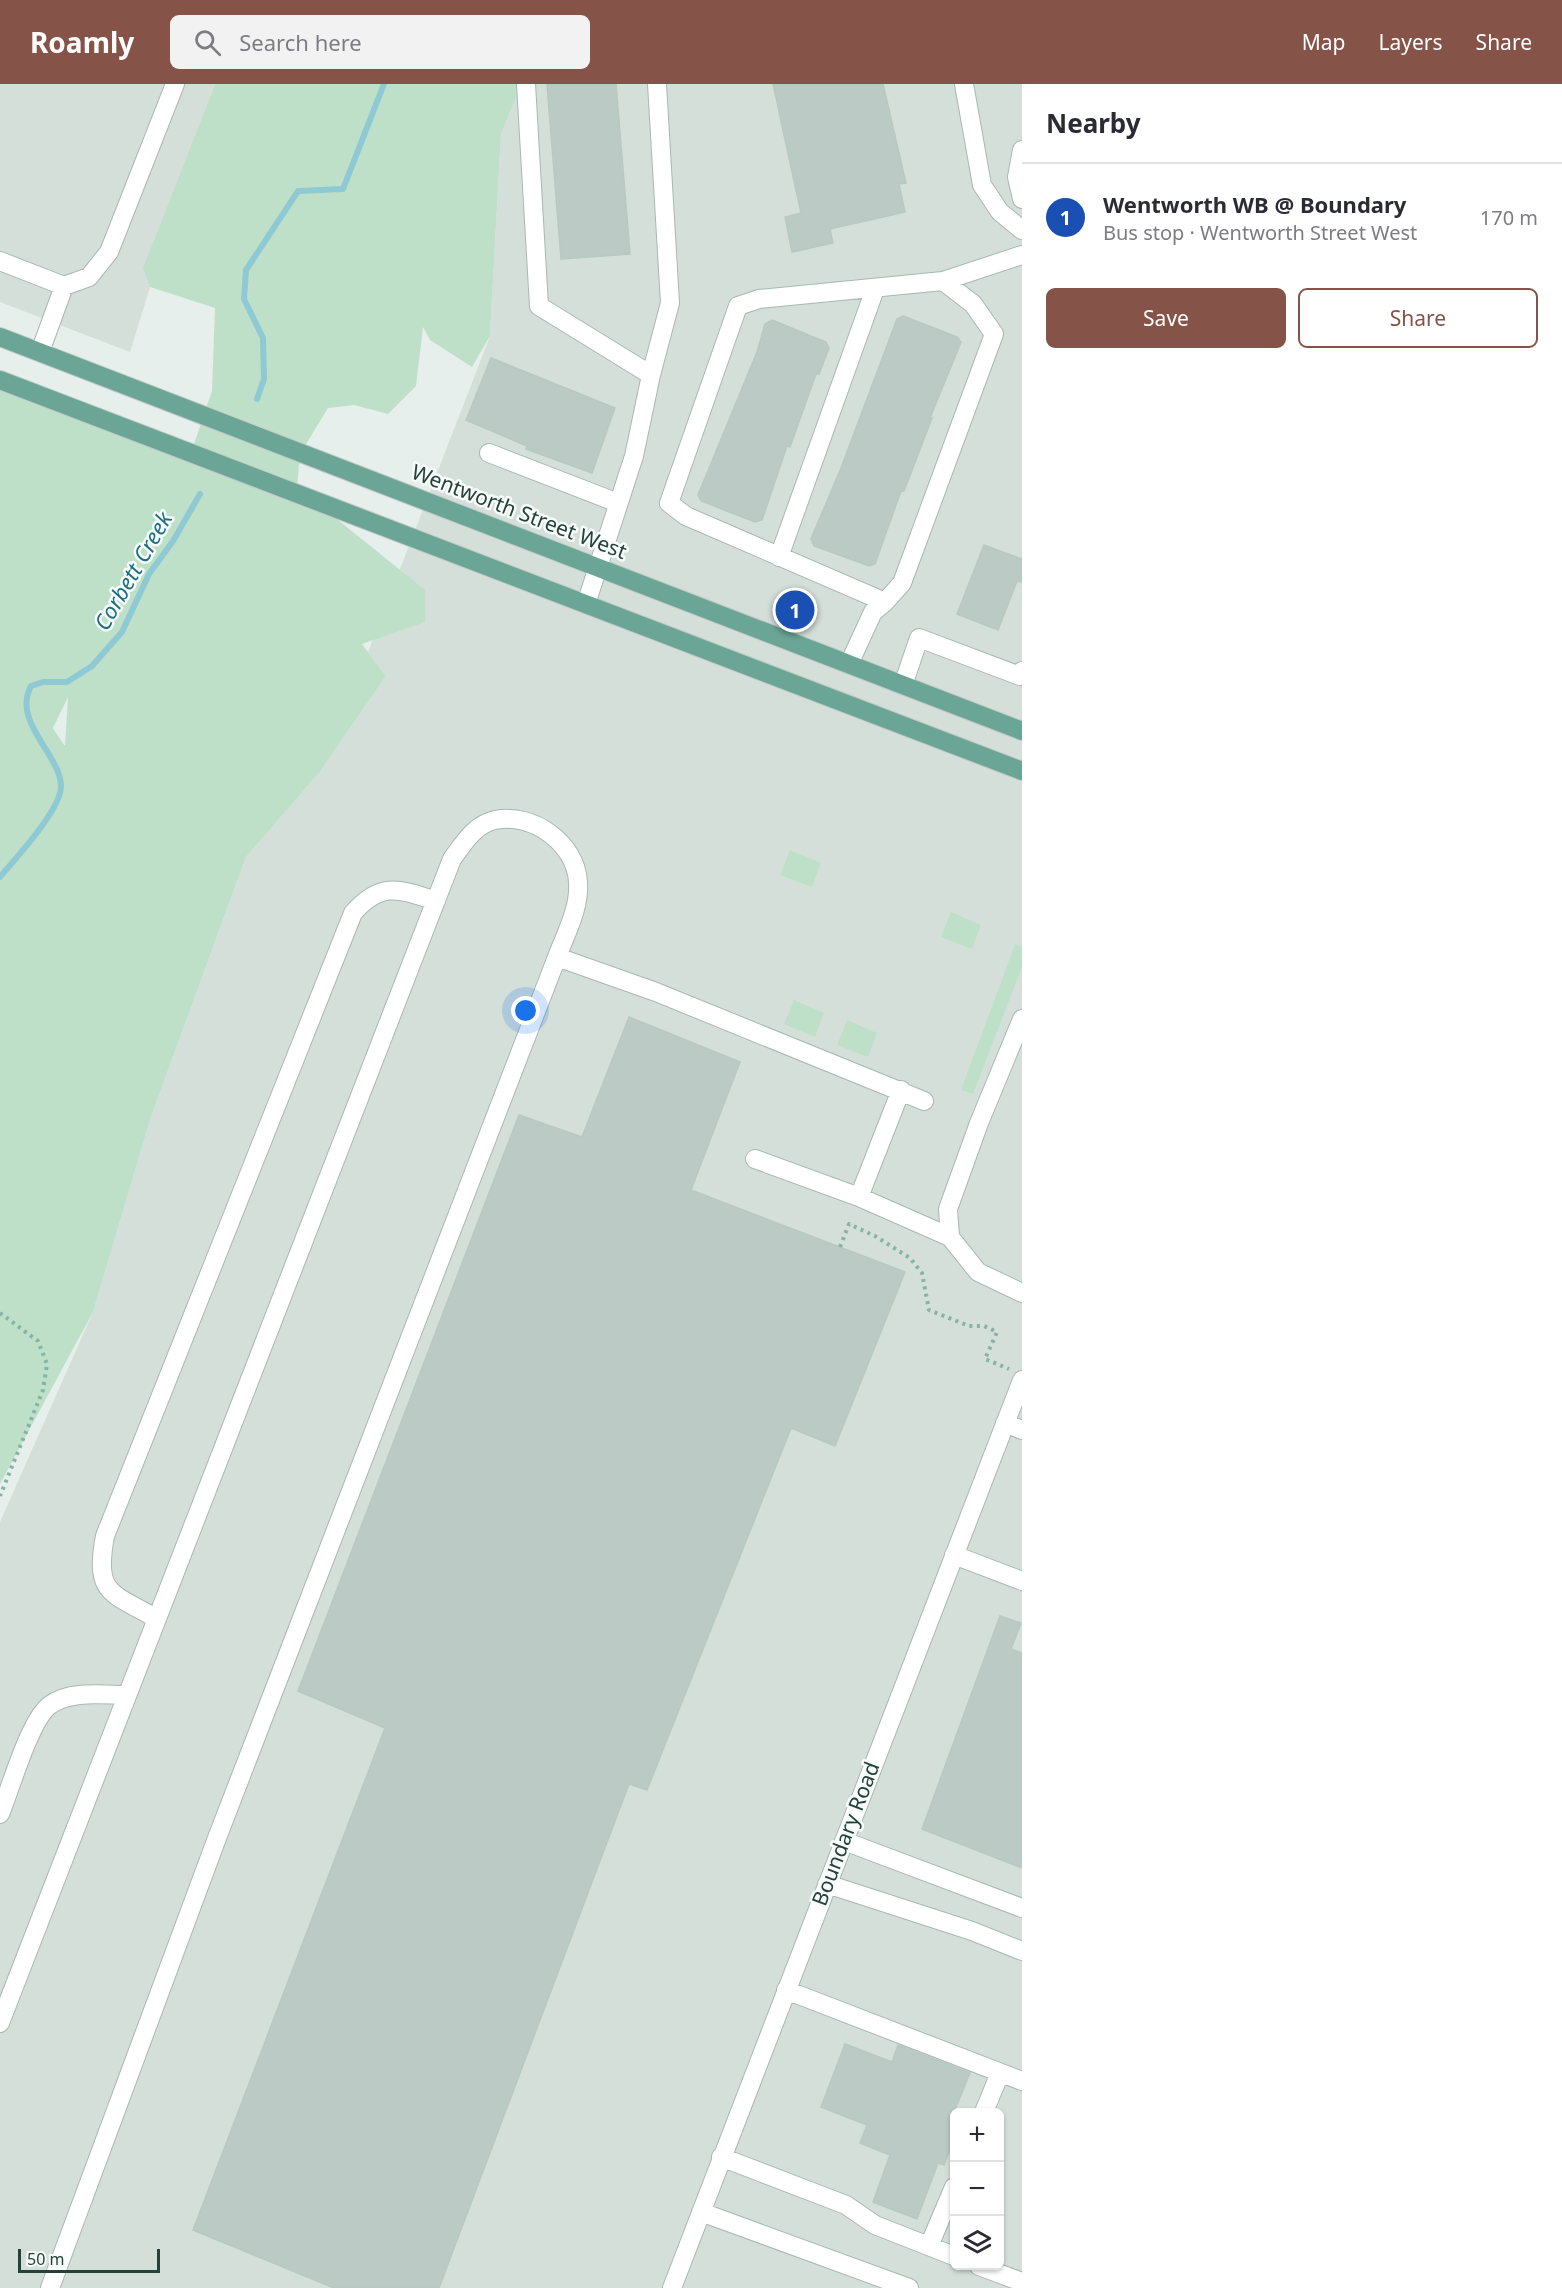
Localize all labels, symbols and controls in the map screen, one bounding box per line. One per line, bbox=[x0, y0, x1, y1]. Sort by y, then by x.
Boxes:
search box bbox=[170, 15, 590, 69]
text: Roamly bbox=[30, 23, 134, 61]
icon: search bbox=[191, 26, 224, 59]
text: Search here bbox=[239, 27, 362, 57]
text: Map bbox=[1302, 28, 1346, 56]
text: Layers bbox=[1379, 28, 1443, 56]
text: Share bbox=[1476, 28, 1532, 56]
text: Nearby bbox=[1046, 105, 1141, 141]
text: Wentworth WB @ Boundary bbox=[1103, 189, 1406, 219]
text: 1 bbox=[1060, 204, 1071, 231]
text: 170 m bbox=[1480, 204, 1538, 231]
text: Bus stop · Wentworth Street West bbox=[1103, 219, 1417, 246]
button: Save bbox=[1046, 288, 1286, 348]
button: Share bbox=[1298, 288, 1538, 348]
street label: Wentworth Street West bbox=[408, 457, 631, 565]
water label: Corbett Creek bbox=[86, 505, 179, 635]
pin: 1 bbox=[776, 588, 814, 632]
your location bbox=[511, 996, 540, 1025]
street label: Boundary Road bbox=[805, 1758, 885, 1910]
map controls bbox=[950, 2108, 1004, 2270]
button: + bbox=[950, 2108, 1004, 2162]
button: − bbox=[950, 2162, 1004, 2216]
button: layers bbox=[950, 2216, 1004, 2270]
scale bar bbox=[18, 2246, 160, 2274]
text: 50 m bbox=[27, 2248, 64, 2270]

